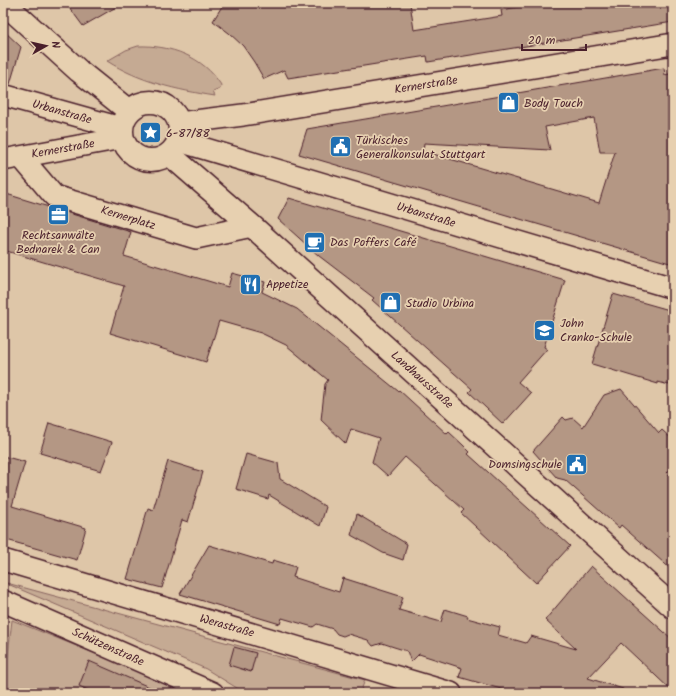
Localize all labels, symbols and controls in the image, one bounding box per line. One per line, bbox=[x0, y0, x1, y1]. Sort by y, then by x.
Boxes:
north arrow bbox=[26, 26, 66, 66]
scale bar bbox=[522, 26, 586, 52]
text: 20 m bbox=[528, 31, 556, 50]
text: N bbox=[46, 40, 64, 49]
street label: Kernerstraße bbox=[393, 71, 460, 99]
shop icon: Body Touch bbox=[496, 90, 522, 116]
street label: Urbanstraße bbox=[30, 94, 95, 130]
place label: Body Touch bbox=[524, 94, 583, 113]
place icon: 6-87/88 bbox=[137, 120, 163, 146]
place label: 6-87/88 bbox=[166, 124, 210, 143]
place label: Türkisches Generalkonsulat Stuttgart bbox=[356, 131, 486, 164]
street label: Kernerstraße bbox=[30, 134, 97, 164]
public building icon: Türkisches Generalkonsulat Stuttgart bbox=[327, 134, 353, 160]
street label: Urbanstraße bbox=[394, 197, 459, 233]
office icon: Rechtsanwälte Bednarek & Can bbox=[45, 201, 71, 227]
street label: Kernerplatz bbox=[98, 201, 158, 235]
place label: Rechtsanwälte Bednarek & Can bbox=[16, 226, 100, 259]
cafe icon: Das Poffers Café bbox=[302, 229, 328, 255]
place label: Das Poffers Café bbox=[330, 233, 417, 252]
restaurant icon: Appetize bbox=[238, 271, 264, 297]
place label: Appetize bbox=[266, 275, 309, 294]
shop icon: Studio Urbina bbox=[378, 290, 404, 316]
place label: Studio Urbina bbox=[406, 294, 475, 313]
place label: John Cranko-Schule bbox=[560, 314, 633, 347]
school or university icon: John Cranko-Schule bbox=[532, 317, 558, 343]
street label: Landhausstraße bbox=[386, 346, 458, 414]
public building icon: Domsingschule bbox=[564, 451, 590, 477]
place label: Domsingschule bbox=[488, 455, 563, 474]
street label: Werastraße bbox=[197, 609, 257, 643]
street label: Schützenstraße bbox=[69, 623, 148, 672]

